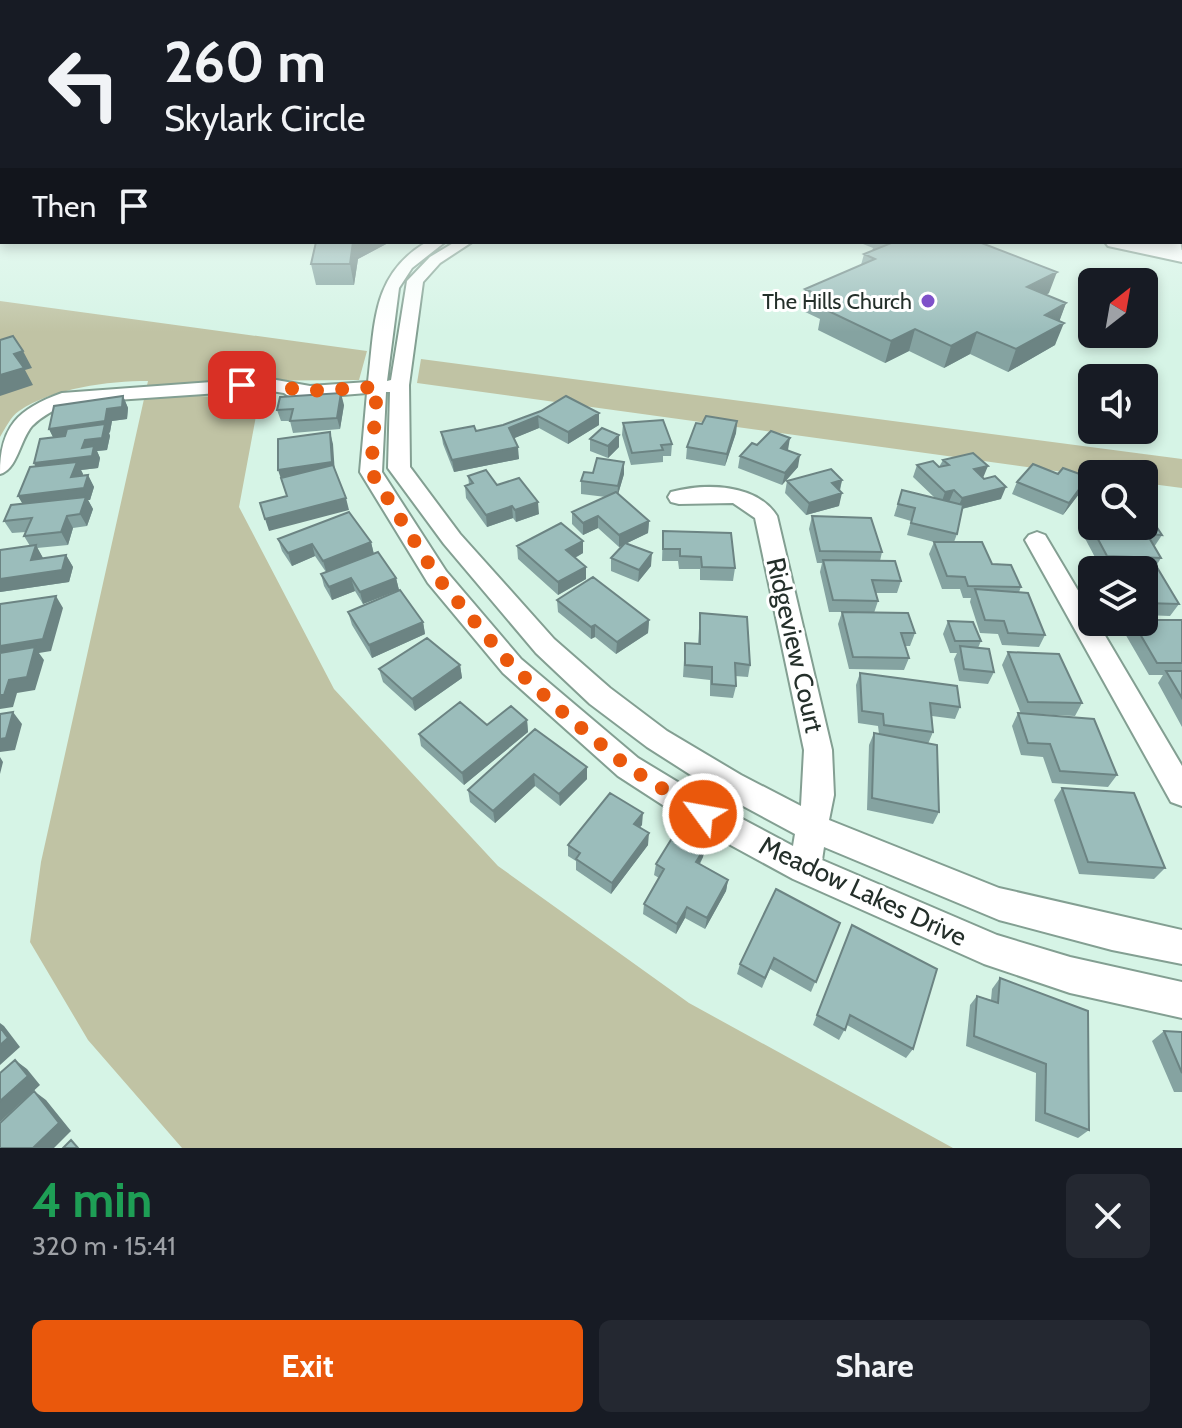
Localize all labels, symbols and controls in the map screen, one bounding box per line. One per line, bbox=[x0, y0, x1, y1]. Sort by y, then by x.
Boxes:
text: 260 m bbox=[164, 28, 326, 96]
icon: left bbox=[32, 32, 136, 136]
text: Skylark Circle bbox=[164, 96, 365, 140]
icon: arrive bbox=[112, 184, 156, 228]
text: Then bbox=[32, 188, 96, 225]
north arrow bbox=[1078, 268, 1158, 348]
map controls bbox=[1078, 268, 1158, 636]
place label: The Hills Church bbox=[762, 288, 912, 315]
marker: The Hills Church bbox=[919, 292, 937, 310]
pin bbox=[208, 351, 276, 419]
icon: arrive bbox=[220, 363, 264, 407]
button: sound bbox=[1078, 364, 1158, 444]
button: search bbox=[1078, 460, 1158, 540]
street label: Ridgeview Court bbox=[759, 554, 831, 736]
button: layers bbox=[1078, 556, 1158, 636]
position arrow bbox=[661, 772, 745, 856]
street label: Meadow Lakes Drive bbox=[754, 829, 972, 953]
text: 4 min bbox=[32, 1171, 152, 1229]
button: close bbox=[1066, 1174, 1150, 1258]
text: 320 m · 15:41 bbox=[32, 1230, 176, 1262]
button: Exit bbox=[32, 1320, 583, 1412]
button: Share bbox=[599, 1320, 1150, 1412]

